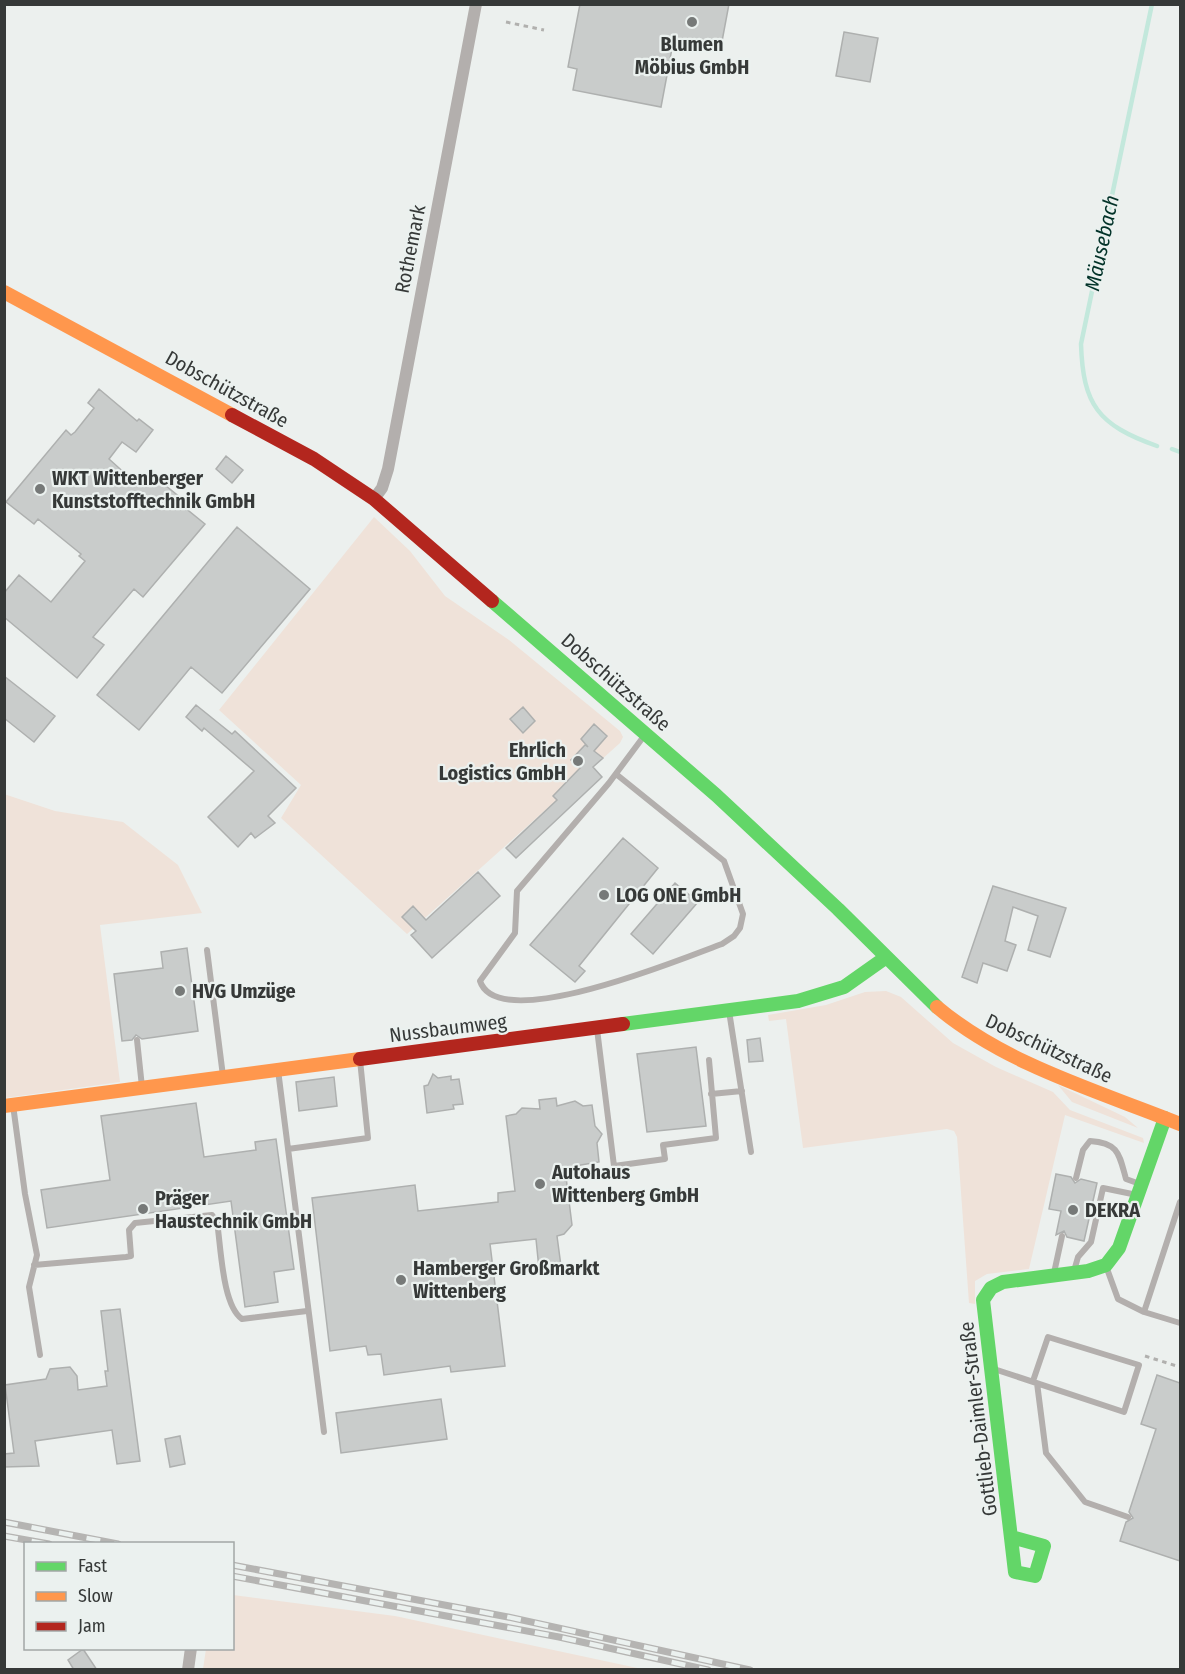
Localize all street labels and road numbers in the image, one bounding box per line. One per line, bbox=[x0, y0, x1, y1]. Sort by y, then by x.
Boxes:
street label: Rothemark bbox=[390, 202, 430, 295]
street label: Dobschützstraße bbox=[161, 345, 293, 433]
street label: Dobschützstraße bbox=[556, 628, 676, 736]
street label: Dobschützstraße bbox=[982, 1008, 1116, 1088]
street label: Nussbaumweg bbox=[388, 1009, 509, 1047]
street label: Gottlieb-Daimler-Straße bbox=[954, 1320, 1002, 1518]

